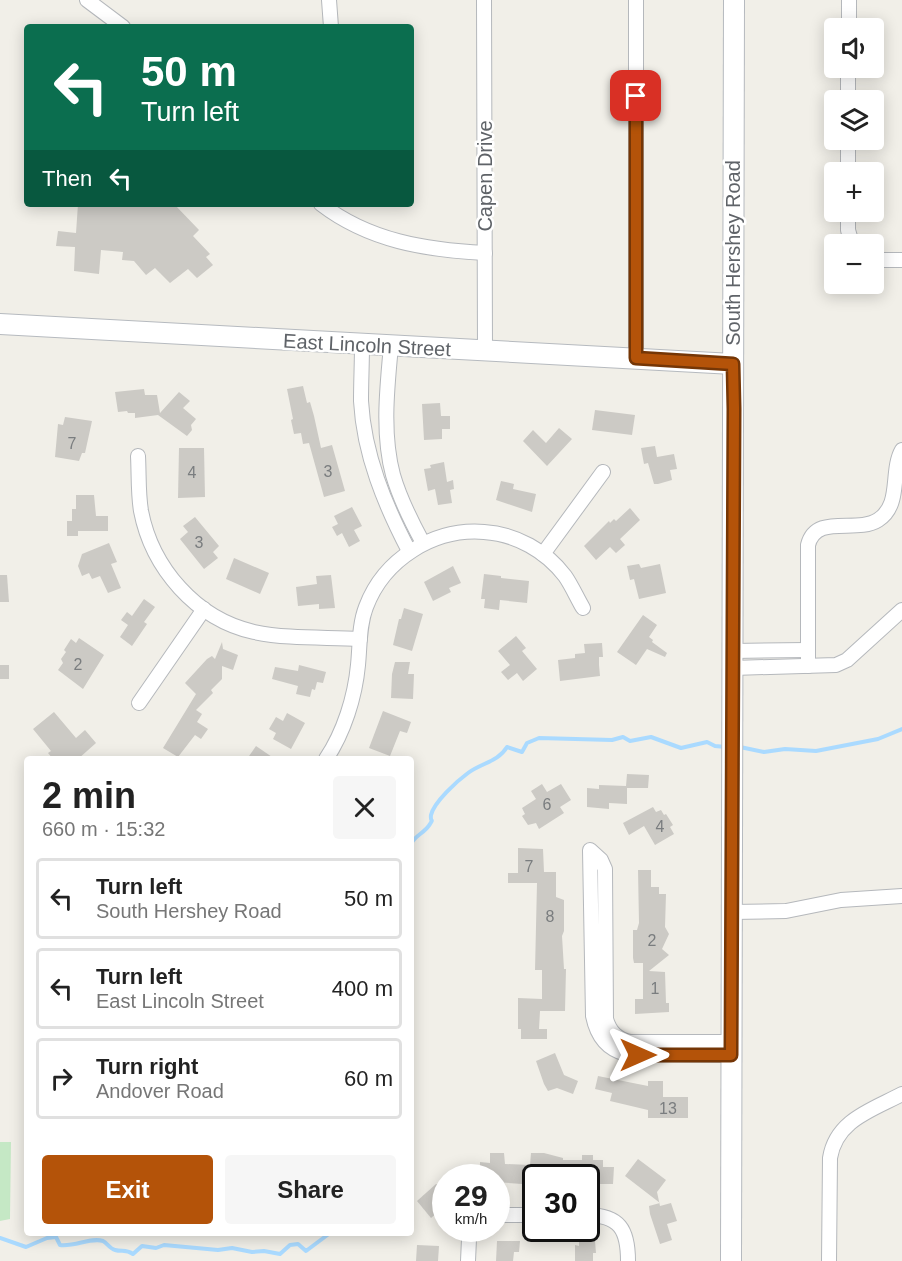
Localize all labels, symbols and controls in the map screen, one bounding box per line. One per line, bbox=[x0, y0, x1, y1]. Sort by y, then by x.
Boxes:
map controls bbox=[824, 18, 884, 294]
button: sound bbox=[824, 18, 884, 78]
icon: left bbox=[42, 48, 120, 126]
text: 50 m bbox=[141, 48, 237, 95]
pin bbox=[610, 70, 661, 121]
icon: arrive bbox=[619, 79, 652, 112]
button: layers bbox=[824, 90, 884, 150]
text: Turn left bbox=[141, 97, 239, 127]
street label: Capen Drive bbox=[474, 120, 496, 232]
street label: South Hershey Road bbox=[722, 160, 744, 346]
icon: left bbox=[104, 162, 137, 195]
button: + bbox=[824, 162, 884, 222]
text: Then bbox=[42, 166, 92, 191]
button: − bbox=[824, 234, 884, 294]
street label: East Lincoln Street bbox=[283, 330, 452, 360]
house number: 7 bbox=[68, 435, 77, 452]
house number: 3 bbox=[324, 463, 333, 480]
house number: 4 bbox=[188, 464, 197, 481]
house number: 3 bbox=[195, 534, 204, 551]
house number: 2 bbox=[74, 656, 83, 673]
text: 2 min bbox=[42, 775, 136, 816]
button: close bbox=[333, 776, 396, 839]
house number: 6 bbox=[543, 796, 552, 813]
text: 660 m · 15:32 bbox=[42, 818, 165, 840]
house number: 4 bbox=[656, 818, 665, 835]
house number: 7 bbox=[525, 858, 534, 875]
text: Turn left bbox=[96, 874, 182, 899]
icon: left bbox=[45, 882, 78, 915]
text: 50 m bbox=[344, 886, 393, 911]
text: South Hershey Road bbox=[96, 900, 282, 922]
house number: 8 bbox=[546, 908, 555, 925]
house number: 2 bbox=[648, 932, 657, 949]
text: Turn left bbox=[96, 964, 182, 989]
icon: left bbox=[45, 972, 78, 1005]
text: 400 m bbox=[332, 976, 393, 1001]
house number: 1 bbox=[651, 980, 660, 997]
text: East Lincoln Street bbox=[96, 990, 264, 1012]
position arrow bbox=[606, 1023, 670, 1087]
text: Turn right bbox=[96, 1054, 198, 1079]
icon: right bbox=[45, 1062, 78, 1095]
text: 60 m bbox=[344, 1066, 393, 1091]
text: Andover Road bbox=[96, 1080, 224, 1102]
house number: 13 bbox=[659, 1100, 677, 1117]
button: Exit bbox=[42, 1155, 213, 1224]
button: Share bbox=[225, 1155, 396, 1224]
speed limit sign: 30 bbox=[522, 1164, 600, 1242]
text: 29 bbox=[454, 1179, 488, 1212]
text: km/h bbox=[455, 1210, 487, 1227]

